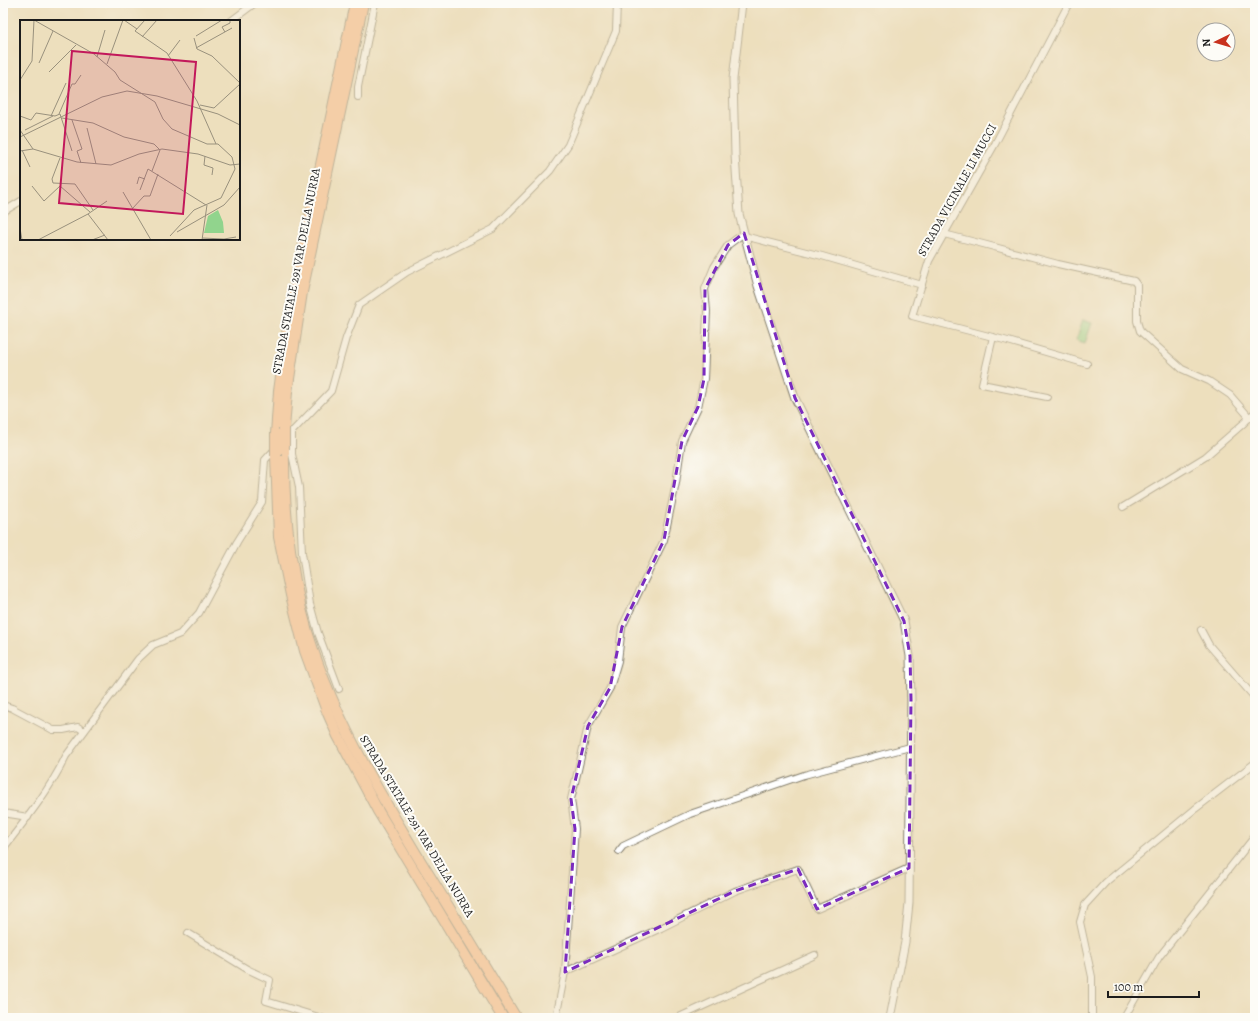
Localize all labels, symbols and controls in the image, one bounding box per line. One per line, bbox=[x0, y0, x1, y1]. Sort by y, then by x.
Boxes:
inset map bbox=[20, 20, 240, 240]
north arrow bbox=[1196, 22, 1236, 62]
text: N bbox=[1199, 38, 1214, 47]
street label: STRADA VICINALE LI MUCCI bbox=[914, 121, 1000, 259]
street label: STRADA STATALE 291 VAR DELLA NURRA bbox=[268, 166, 324, 375]
street label: STRADA STATALE 291 VAR DELLA NURRA bbox=[356, 732, 478, 921]
scale bar bbox=[1108, 973, 1199, 999]
text: 100 m bbox=[1114, 979, 1143, 995]

